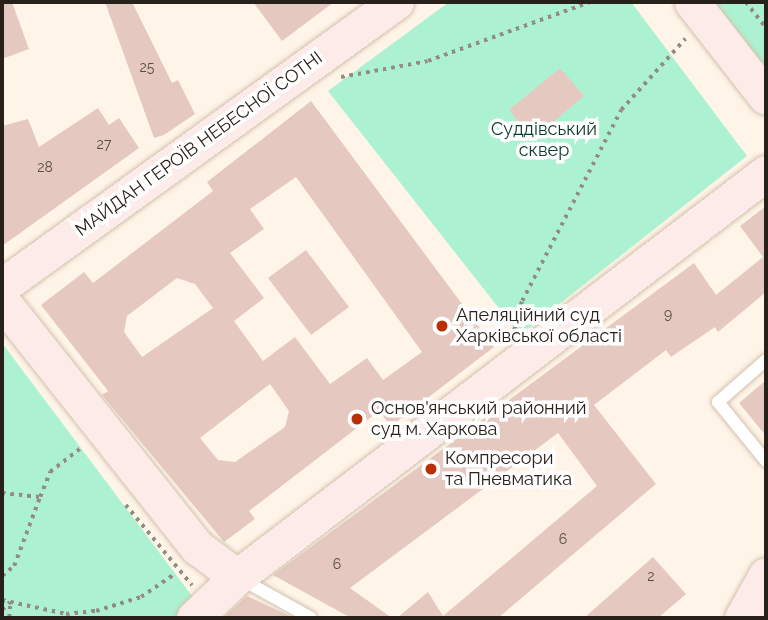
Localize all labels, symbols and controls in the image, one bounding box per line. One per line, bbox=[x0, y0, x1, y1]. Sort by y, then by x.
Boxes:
street label: МАЙДАН ГЕРОЇВ НЕБЕСНОЇ СОТНІ bbox=[71, 47, 327, 241]
house number: 25 bbox=[140, 59, 154, 75]
park label: Суддівський сквер bbox=[491, 119, 597, 162]
house number: 27 bbox=[97, 136, 111, 152]
house number: 28 bbox=[37, 159, 53, 175]
place label: Апеляційний суд Харківської області bbox=[456, 305, 622, 348]
house number: 9 bbox=[664, 306, 672, 322]
marker: Апеляційний суд Харківської області bbox=[434, 318, 450, 334]
place label: Основ'янський районний суд м. Харкова bbox=[371, 398, 586, 440]
marker: Основ'янський районний суд м. Харкова bbox=[349, 411, 365, 427]
place label: Компресори та Пневматика bbox=[445, 448, 572, 490]
marker: Компресори та Пневматика bbox=[423, 461, 439, 477]
house number: 6 bbox=[559, 531, 567, 547]
house number: 6 bbox=[333, 556, 341, 572]
house number: 2 bbox=[647, 568, 655, 584]

